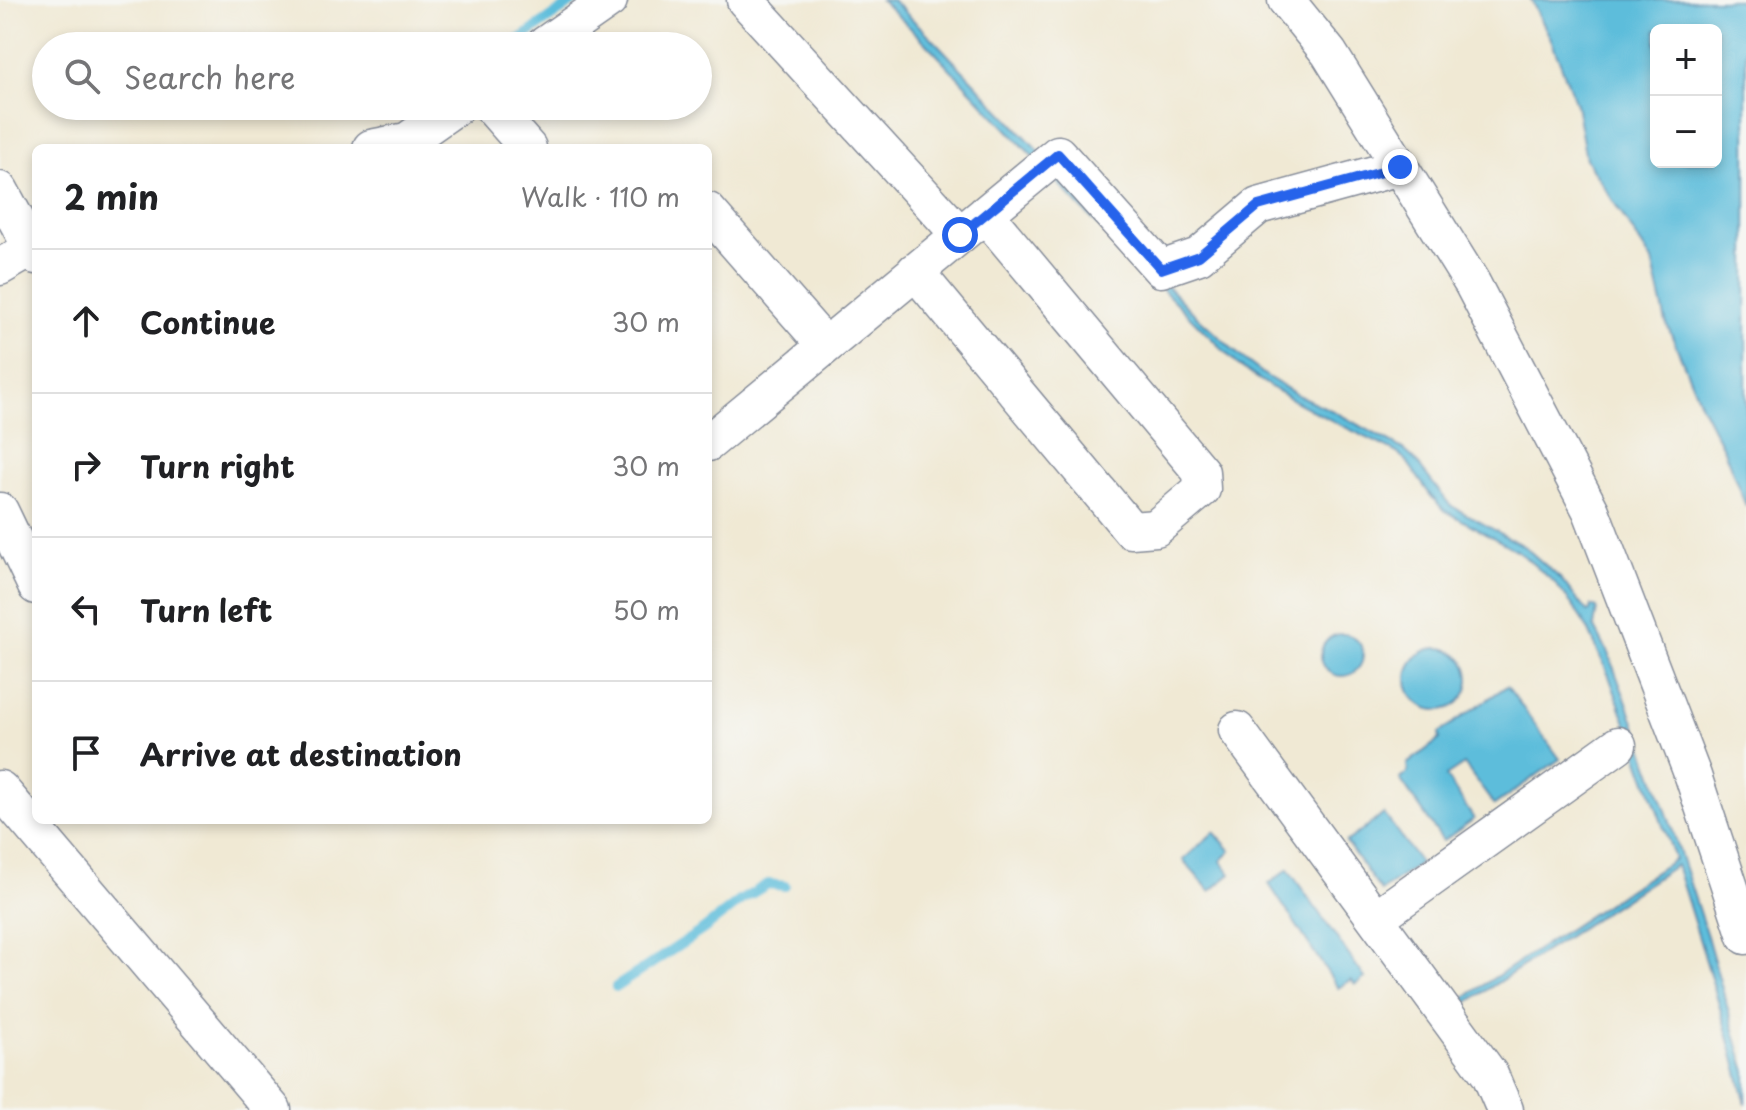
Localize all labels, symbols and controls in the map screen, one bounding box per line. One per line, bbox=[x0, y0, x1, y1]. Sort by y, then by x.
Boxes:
map controls bbox=[1650, 24, 1722, 168]
button: + bbox=[1650, 24, 1722, 96]
search box bbox=[32, 32, 712, 120]
icon: search bbox=[60, 54, 104, 98]
text: Search here bbox=[124, 54, 296, 99]
button: − bbox=[1650, 96, 1722, 168]
route end bbox=[1382, 149, 1418, 185]
text: 2 min bbox=[64, 170, 159, 222]
text: Walk · 110 m bbox=[521, 177, 680, 216]
route start bbox=[942, 217, 978, 253]
icon: ahead bbox=[64, 299, 108, 343]
text: Continue bbox=[140, 299, 275, 344]
text: 30 m bbox=[612, 302, 680, 341]
icon: right bbox=[64, 443, 108, 487]
text: Turn right bbox=[140, 443, 295, 488]
text: 30 m bbox=[612, 446, 680, 485]
icon: left bbox=[64, 587, 108, 631]
text: Turn left bbox=[140, 587, 272, 632]
text: 50 m bbox=[613, 590, 680, 629]
icon: arrive bbox=[64, 731, 108, 775]
text: Arrive at destination bbox=[140, 731, 462, 776]

